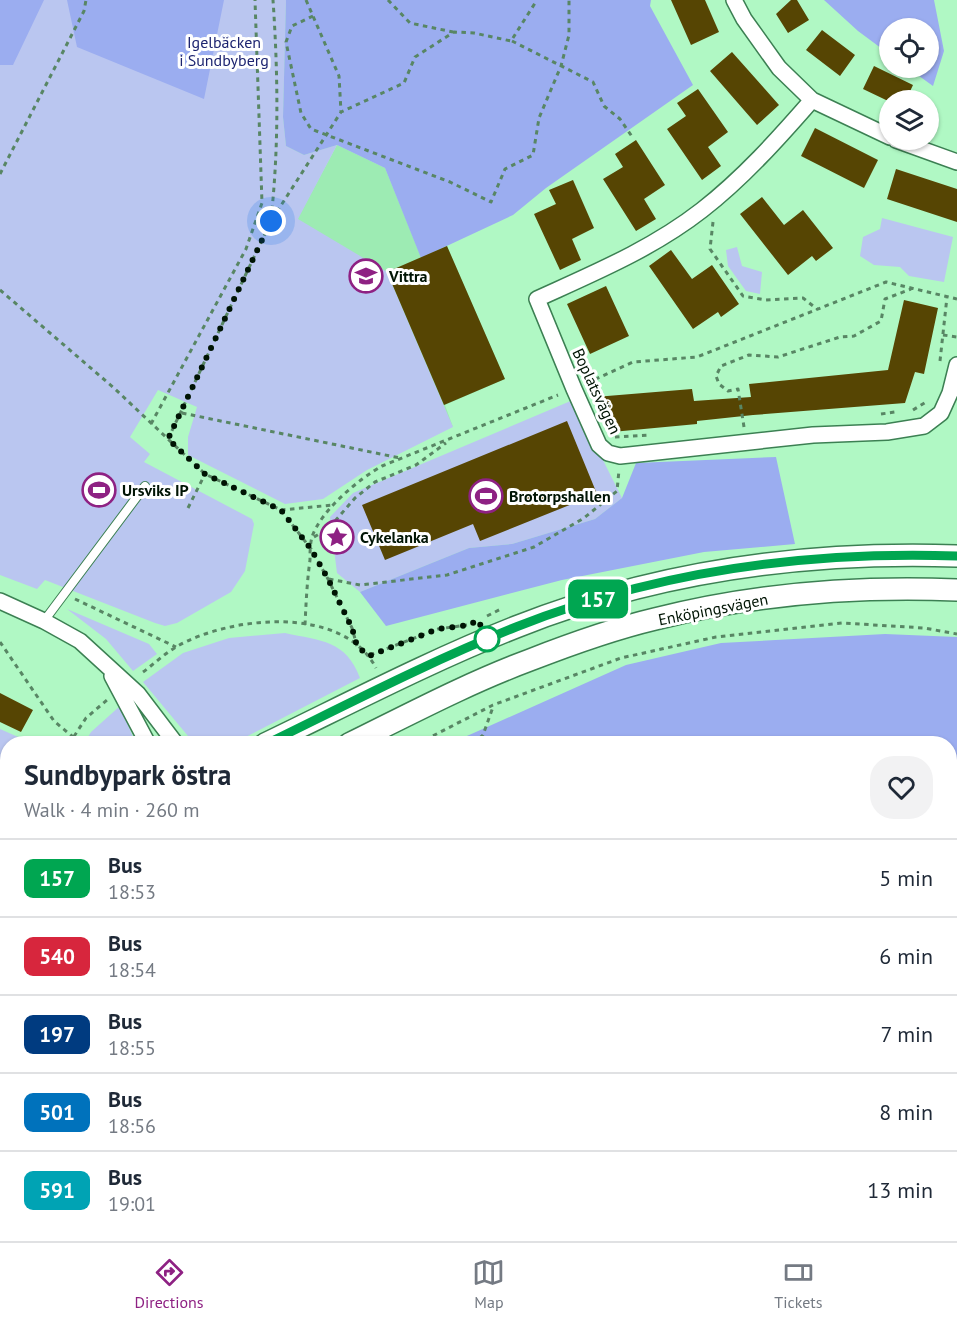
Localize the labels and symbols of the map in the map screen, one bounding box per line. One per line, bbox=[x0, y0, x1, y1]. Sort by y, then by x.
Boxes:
park label: Igelbäcken i Sundbyberg bbox=[179, 32, 269, 70]
your location bbox=[256, 206, 286, 236]
school or university icon: Vittra bbox=[348, 258, 384, 294]
place label: Vittra bbox=[388, 266, 428, 286]
street label: Boplatsvägen bbox=[568, 345, 626, 437]
sports icon: Ursviks IP bbox=[81, 472, 117, 508]
sports icon: Brotorpshallen bbox=[468, 478, 504, 514]
place label: Ursviks IP bbox=[122, 480, 189, 500]
place label: Brotorpshallen bbox=[509, 486, 611, 506]
place icon: Cykelanka bbox=[319, 519, 355, 555]
place label: Cykelanka bbox=[360, 527, 429, 547]
line badge: 157 bbox=[564, 580, 632, 618]
street label: Enköpingsvägen bbox=[656, 589, 770, 629]
unlabelled marker bbox=[474, 626, 500, 652]

